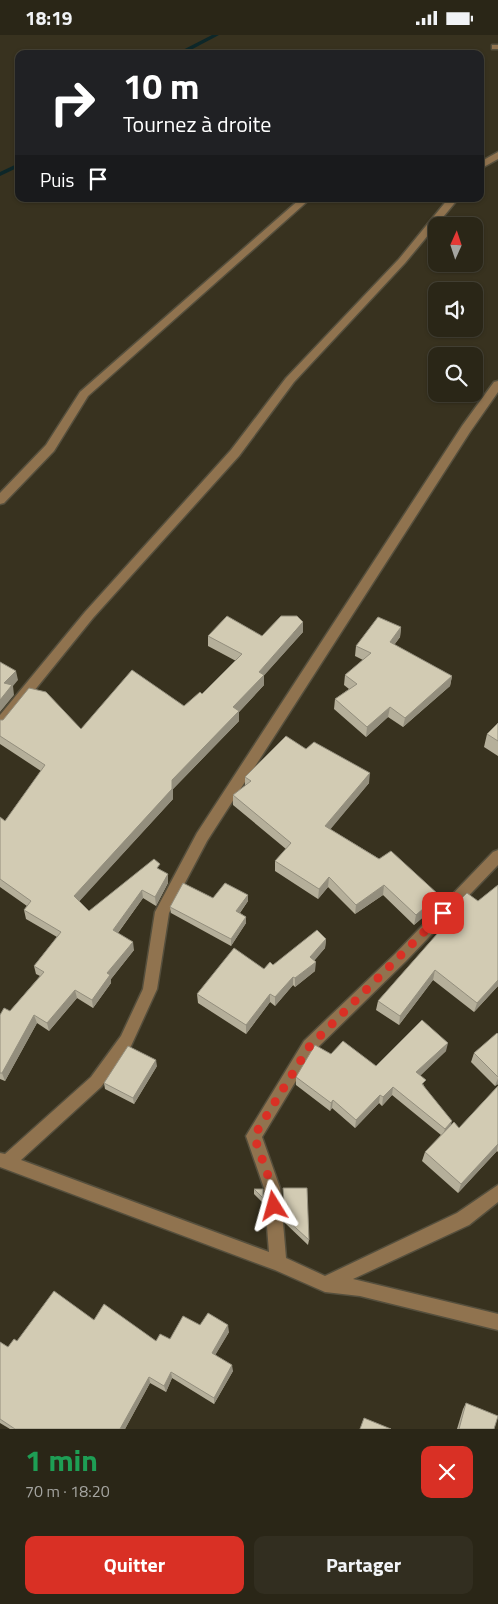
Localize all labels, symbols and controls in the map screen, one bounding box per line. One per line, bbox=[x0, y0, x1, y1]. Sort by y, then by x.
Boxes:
text: 18:19 bbox=[25, 3, 72, 32]
text: 10 m bbox=[123, 59, 199, 113]
icon: right bbox=[40, 70, 105, 135]
text: Tournez à droite bbox=[123, 107, 271, 141]
text: Puis bbox=[40, 165, 74, 194]
icon: arrive bbox=[84, 165, 112, 193]
north arrow bbox=[428, 217, 482, 273]
map controls bbox=[428, 217, 483, 402]
button: sound bbox=[428, 282, 483, 337]
button: search bbox=[428, 347, 483, 402]
pin bbox=[422, 892, 464, 934]
icon: arrive bbox=[429, 899, 457, 927]
position arrow bbox=[247, 1179, 299, 1231]
text: 1 min bbox=[25, 1437, 98, 1483]
button: close bbox=[421, 1446, 473, 1498]
text: 70 m · 18:20 bbox=[25, 1479, 110, 1503]
button: Quitter bbox=[25, 1536, 244, 1594]
button: Partager bbox=[254, 1536, 473, 1594]

